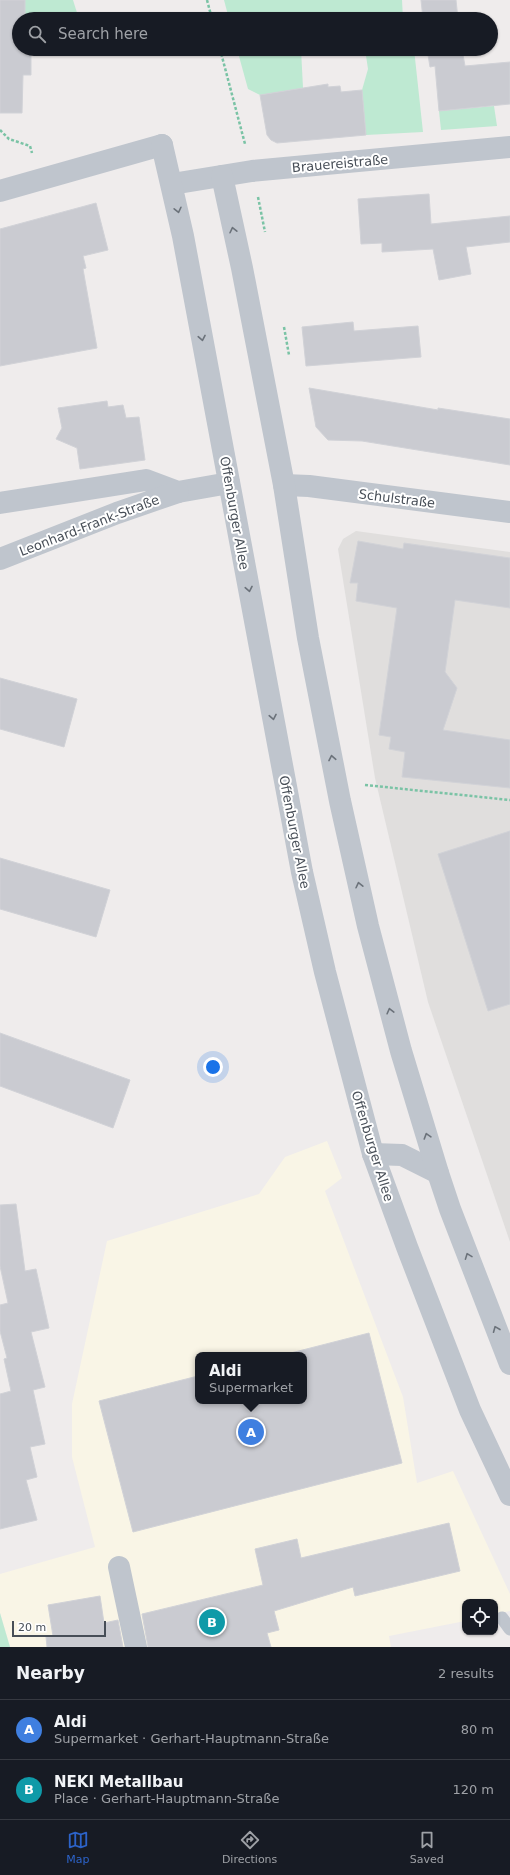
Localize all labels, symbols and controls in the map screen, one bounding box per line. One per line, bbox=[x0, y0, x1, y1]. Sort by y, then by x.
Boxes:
search box bbox=[12, 12, 498, 56]
icon: search bbox=[26, 23, 48, 45]
text: Search here bbox=[58, 25, 148, 43]
street label: Brauereistraße bbox=[291, 152, 389, 175]
one-way arrow bbox=[173, 207, 181, 213]
one-way arrow bbox=[229, 227, 238, 234]
one-way arrow bbox=[197, 335, 206, 341]
street label: Offenburger Allee bbox=[217, 455, 252, 571]
street label: Schulstraße bbox=[358, 486, 436, 511]
street label: Leonhard-Frank-Straße bbox=[17, 492, 161, 559]
one-way arrow bbox=[244, 586, 253, 593]
one-way arrow bbox=[268, 714, 277, 720]
one-way arrow bbox=[328, 755, 336, 761]
street label: Offenburger Allee bbox=[276, 774, 313, 890]
one-way arrow bbox=[356, 882, 364, 888]
one-way arrow bbox=[387, 1008, 395, 1014]
your location bbox=[203, 1057, 223, 1077]
street label: Offenburger Allee bbox=[349, 1089, 396, 1203]
one-way arrow bbox=[423, 1133, 432, 1140]
one-way arrow bbox=[464, 1253, 472, 1260]
one-way arrow bbox=[492, 1325, 500, 1332]
popup bbox=[195, 1352, 307, 1404]
text: Aldi bbox=[209, 1362, 242, 1380]
text: Supermarket bbox=[209, 1380, 293, 1395]
pin: A bbox=[238, 1417, 264, 1447]
map controls bbox=[462, 1599, 498, 1635]
button: locate bbox=[462, 1599, 498, 1635]
pin: B bbox=[199, 1607, 225, 1637]
scale bar bbox=[12, 1619, 106, 1638]
text: 20 m bbox=[18, 1621, 46, 1634]
text: Nearby bbox=[16, 1663, 85, 1683]
text: 2 results bbox=[438, 1666, 494, 1681]
text: Aldi bbox=[54, 1713, 87, 1731]
text: A bbox=[24, 1722, 34, 1737]
text: 80 m bbox=[461, 1722, 494, 1737]
text: Supermarket · Gerhart-Hauptmann-Straße bbox=[54, 1731, 329, 1746]
text: NEKI Metallbau bbox=[54, 1773, 183, 1791]
text: B bbox=[24, 1782, 34, 1797]
text: 120 m bbox=[452, 1782, 494, 1797]
text: Place · Gerhart-Hauptmann-Straße bbox=[54, 1791, 279, 1806]
tab: Map bbox=[66, 1829, 89, 1866]
tab: Directions bbox=[222, 1829, 277, 1866]
tab: Saved bbox=[410, 1829, 444, 1866]

